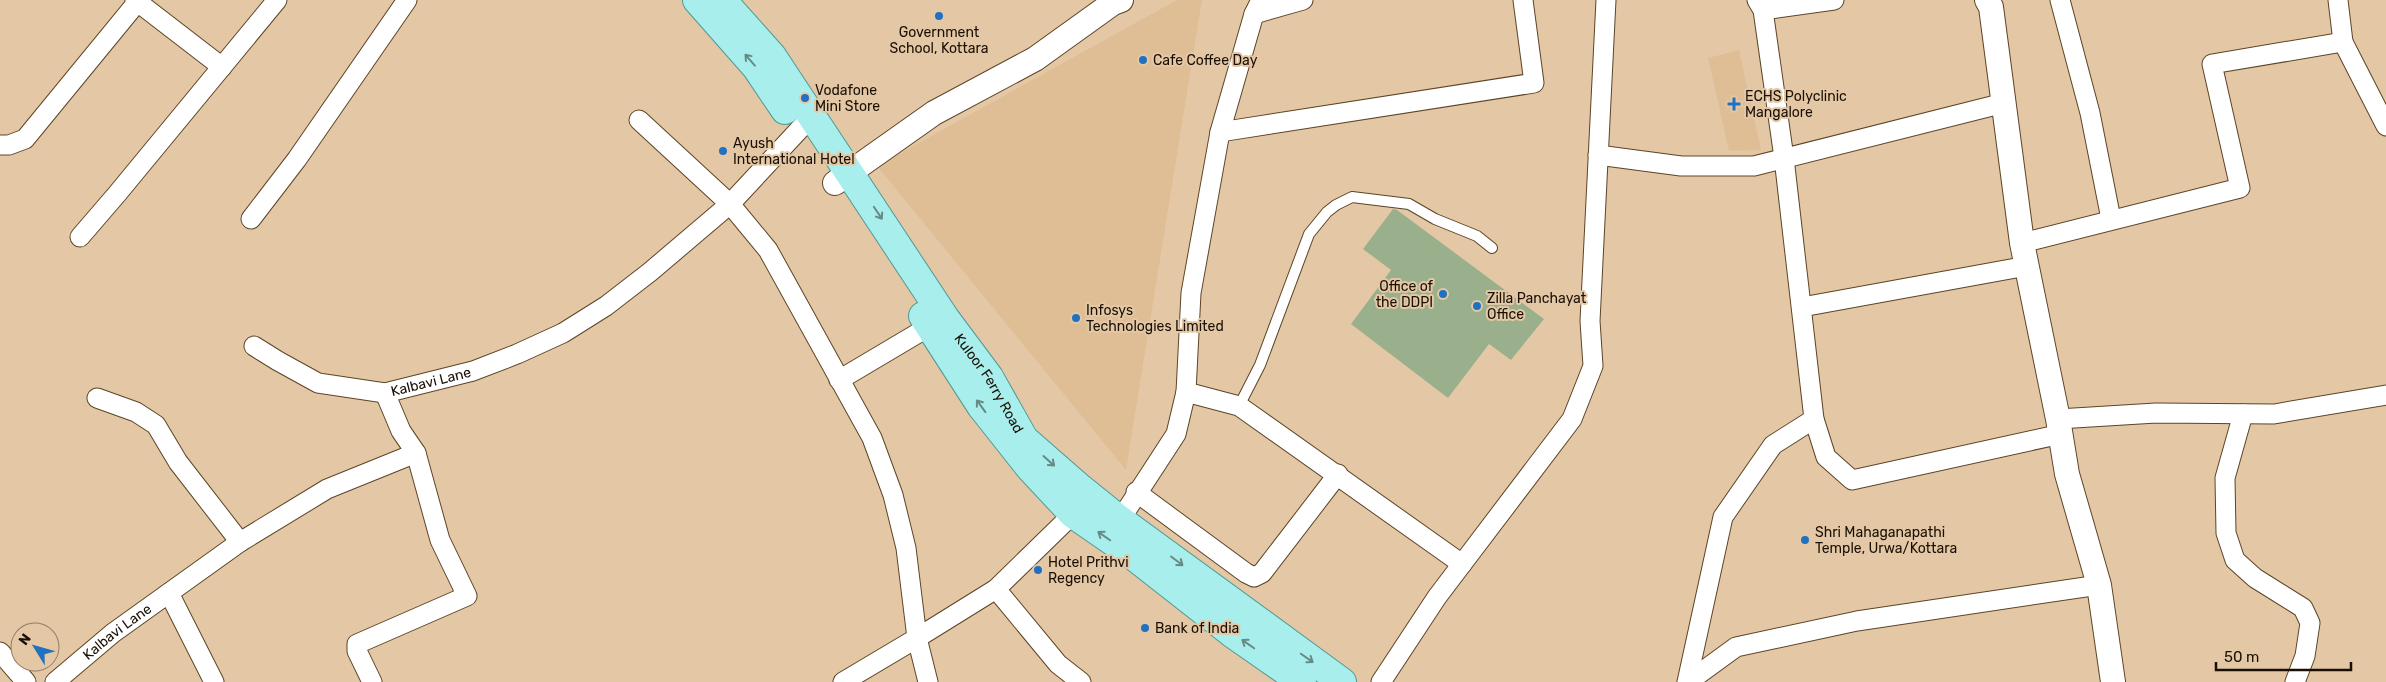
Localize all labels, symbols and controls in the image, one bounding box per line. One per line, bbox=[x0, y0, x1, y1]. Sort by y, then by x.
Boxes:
marker: Government School, Kottara bbox=[933, 10, 945, 22]
place label: Government School, Kottara bbox=[890, 24, 988, 57]
place label: Cafe Coffee Day bbox=[1153, 52, 1258, 69]
one-way arrow bbox=[744, 53, 755, 66]
marker: Cafe Coffee Day bbox=[1137, 54, 1149, 66]
place label: Vodafone Mini Store bbox=[815, 82, 880, 115]
place label: ECHS Polyclinic Mangalore bbox=[1745, 88, 1847, 121]
marker: Vodafone Mini Store bbox=[799, 92, 811, 104]
marker: ECHS Polyclinic Mangalore bbox=[1727, 97, 1741, 111]
place label: Ayush International Hotel bbox=[733, 135, 855, 168]
marker: Ayush International Hotel bbox=[717, 145, 729, 157]
one-way arrow bbox=[873, 206, 883, 220]
place label: Office of the DDPI bbox=[1376, 278, 1434, 311]
marker: Office of the DDPI bbox=[1437, 288, 1449, 300]
place label: Zilla Panchayat Office bbox=[1487, 290, 1587, 323]
marker: Zilla Panchayat Office bbox=[1471, 300, 1483, 312]
place label: Infosys Technologies Limited bbox=[1086, 302, 1224, 335]
marker: Infosys Technologies Limited bbox=[1070, 312, 1082, 324]
street label: Kuloor Ferry Road bbox=[951, 330, 1027, 436]
street label: Kalbavi Lane bbox=[389, 363, 473, 400]
one-way arrow bbox=[976, 399, 986, 413]
one-way arrow bbox=[1042, 455, 1055, 466]
place label: Shri Mahaganapathi Temple, Urwa/Kottara bbox=[1815, 524, 1957, 557]
one-way arrow bbox=[1098, 530, 1111, 541]
marker: Shri Mahaganapathi Temple, Urwa/Kottara bbox=[1799, 534, 1811, 546]
place label: Hotel Prithvi Regency bbox=[1048, 554, 1129, 587]
one-way arrow bbox=[1170, 556, 1183, 567]
marker: Hotel Prithvi Regency bbox=[1032, 564, 1044, 576]
street label: Kalbavi Lane bbox=[79, 600, 155, 663]
place label: Bank of India bbox=[1155, 620, 1239, 637]
north arrow bbox=[10, 622, 60, 672]
marker: Bank of India bbox=[1139, 622, 1151, 634]
text: N bbox=[15, 630, 35, 649]
one-way arrow bbox=[1241, 639, 1255, 649]
scale bar bbox=[2216, 640, 2351, 672]
text: 50 m bbox=[2224, 648, 2259, 666]
one-way arrow bbox=[1300, 653, 1314, 663]

